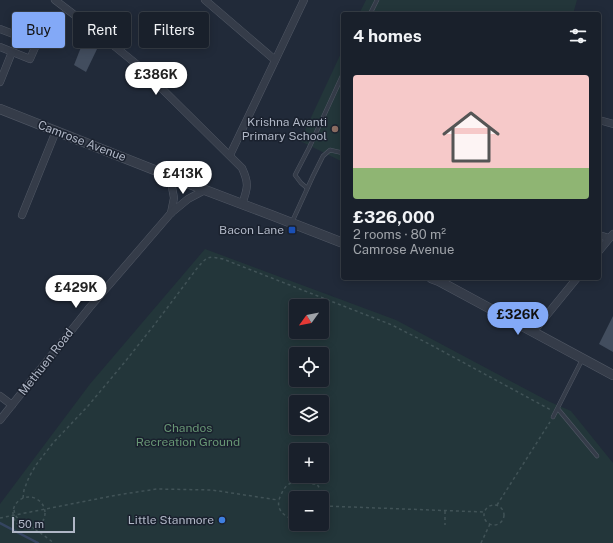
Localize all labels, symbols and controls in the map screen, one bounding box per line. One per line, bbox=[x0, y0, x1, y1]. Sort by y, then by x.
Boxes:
chip: Buy bbox=[12, 12, 65, 48]
chip: Rent bbox=[73, 12, 131, 48]
chip: Filters bbox=[139, 12, 209, 48]
icon: filters bbox=[567, 25, 589, 47]
text: 4 homes bbox=[353, 26, 422, 46]
pin: £386K bbox=[128, 62, 184, 96]
text: £386K bbox=[134, 67, 178, 82]
icon: home bbox=[435, 101, 507, 173]
place label: Krishna Avanti Primary School bbox=[242, 115, 327, 143]
street label: Camrose Avenue bbox=[36, 118, 128, 164]
marker: Krishna Avanti Primary School bbox=[330, 124, 340, 134]
pin: £413K bbox=[155, 161, 211, 195]
text: £413K bbox=[163, 166, 203, 181]
text: £326,000 bbox=[353, 207, 435, 227]
place label: Bacon Lane bbox=[219, 223, 284, 237]
marker: Bacon Lane bbox=[287, 225, 297, 235]
text: 2 rooms · 80 m² bbox=[353, 227, 446, 242]
text: Camrose Avenue bbox=[353, 242, 454, 257]
pin: £429K bbox=[48, 275, 104, 309]
text: £429K bbox=[54, 280, 98, 295]
north arrow bbox=[289, 299, 329, 339]
map controls bbox=[289, 299, 329, 531]
pin: £326K bbox=[490, 302, 546, 336]
text: £326K bbox=[496, 307, 540, 322]
street label: Methuen Road bbox=[16, 326, 76, 398]
button: locate bbox=[289, 347, 329, 387]
button: layers bbox=[289, 395, 329, 435]
park label: Chandos Recreation Ground bbox=[136, 421, 240, 449]
button: + bbox=[289, 443, 329, 483]
button: − bbox=[289, 491, 329, 531]
place label: Little Stanmore bbox=[128, 513, 214, 527]
scale bar bbox=[12, 515, 75, 534]
marker: Little Stanmore bbox=[217, 515, 227, 525]
text: 50 m bbox=[18, 518, 44, 530]

